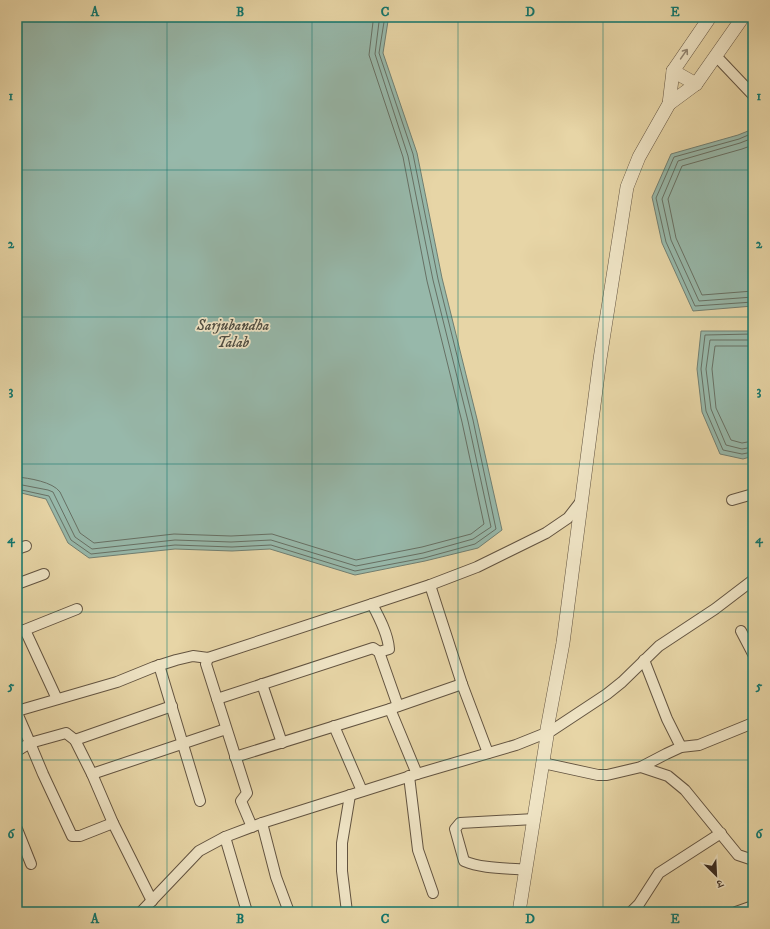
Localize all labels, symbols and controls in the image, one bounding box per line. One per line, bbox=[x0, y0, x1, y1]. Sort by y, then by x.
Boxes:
text: A bbox=[90, 4, 100, 20]
text: B bbox=[236, 4, 244, 20]
text: C bbox=[381, 4, 390, 20]
text: D bbox=[525, 4, 535, 20]
text: E bbox=[670, 4, 680, 20]
one-way arrow bbox=[680, 49, 689, 60]
text: 1 bbox=[9, 88, 14, 104]
text: 1 bbox=[757, 88, 762, 104]
text: 2 bbox=[8, 236, 15, 252]
text: 2 bbox=[756, 236, 763, 252]
water label: Sarjubandha Talab bbox=[196, 316, 269, 352]
text: 3 bbox=[9, 383, 14, 399]
text: 3 bbox=[757, 383, 762, 399]
text: 4 bbox=[6, 531, 15, 548]
text: 4 bbox=[754, 531, 763, 548]
text: 5 bbox=[7, 678, 15, 694]
text: 5 bbox=[755, 678, 763, 694]
text: 6 bbox=[8, 826, 16, 842]
text: 6 bbox=[756, 826, 764, 842]
north arrow bbox=[696, 855, 736, 895]
text: उ bbox=[713, 875, 726, 891]
text: A bbox=[90, 911, 100, 927]
text: B bbox=[236, 911, 244, 927]
text: C bbox=[381, 911, 390, 927]
text: D bbox=[525, 911, 535, 927]
text: E bbox=[670, 911, 680, 927]

